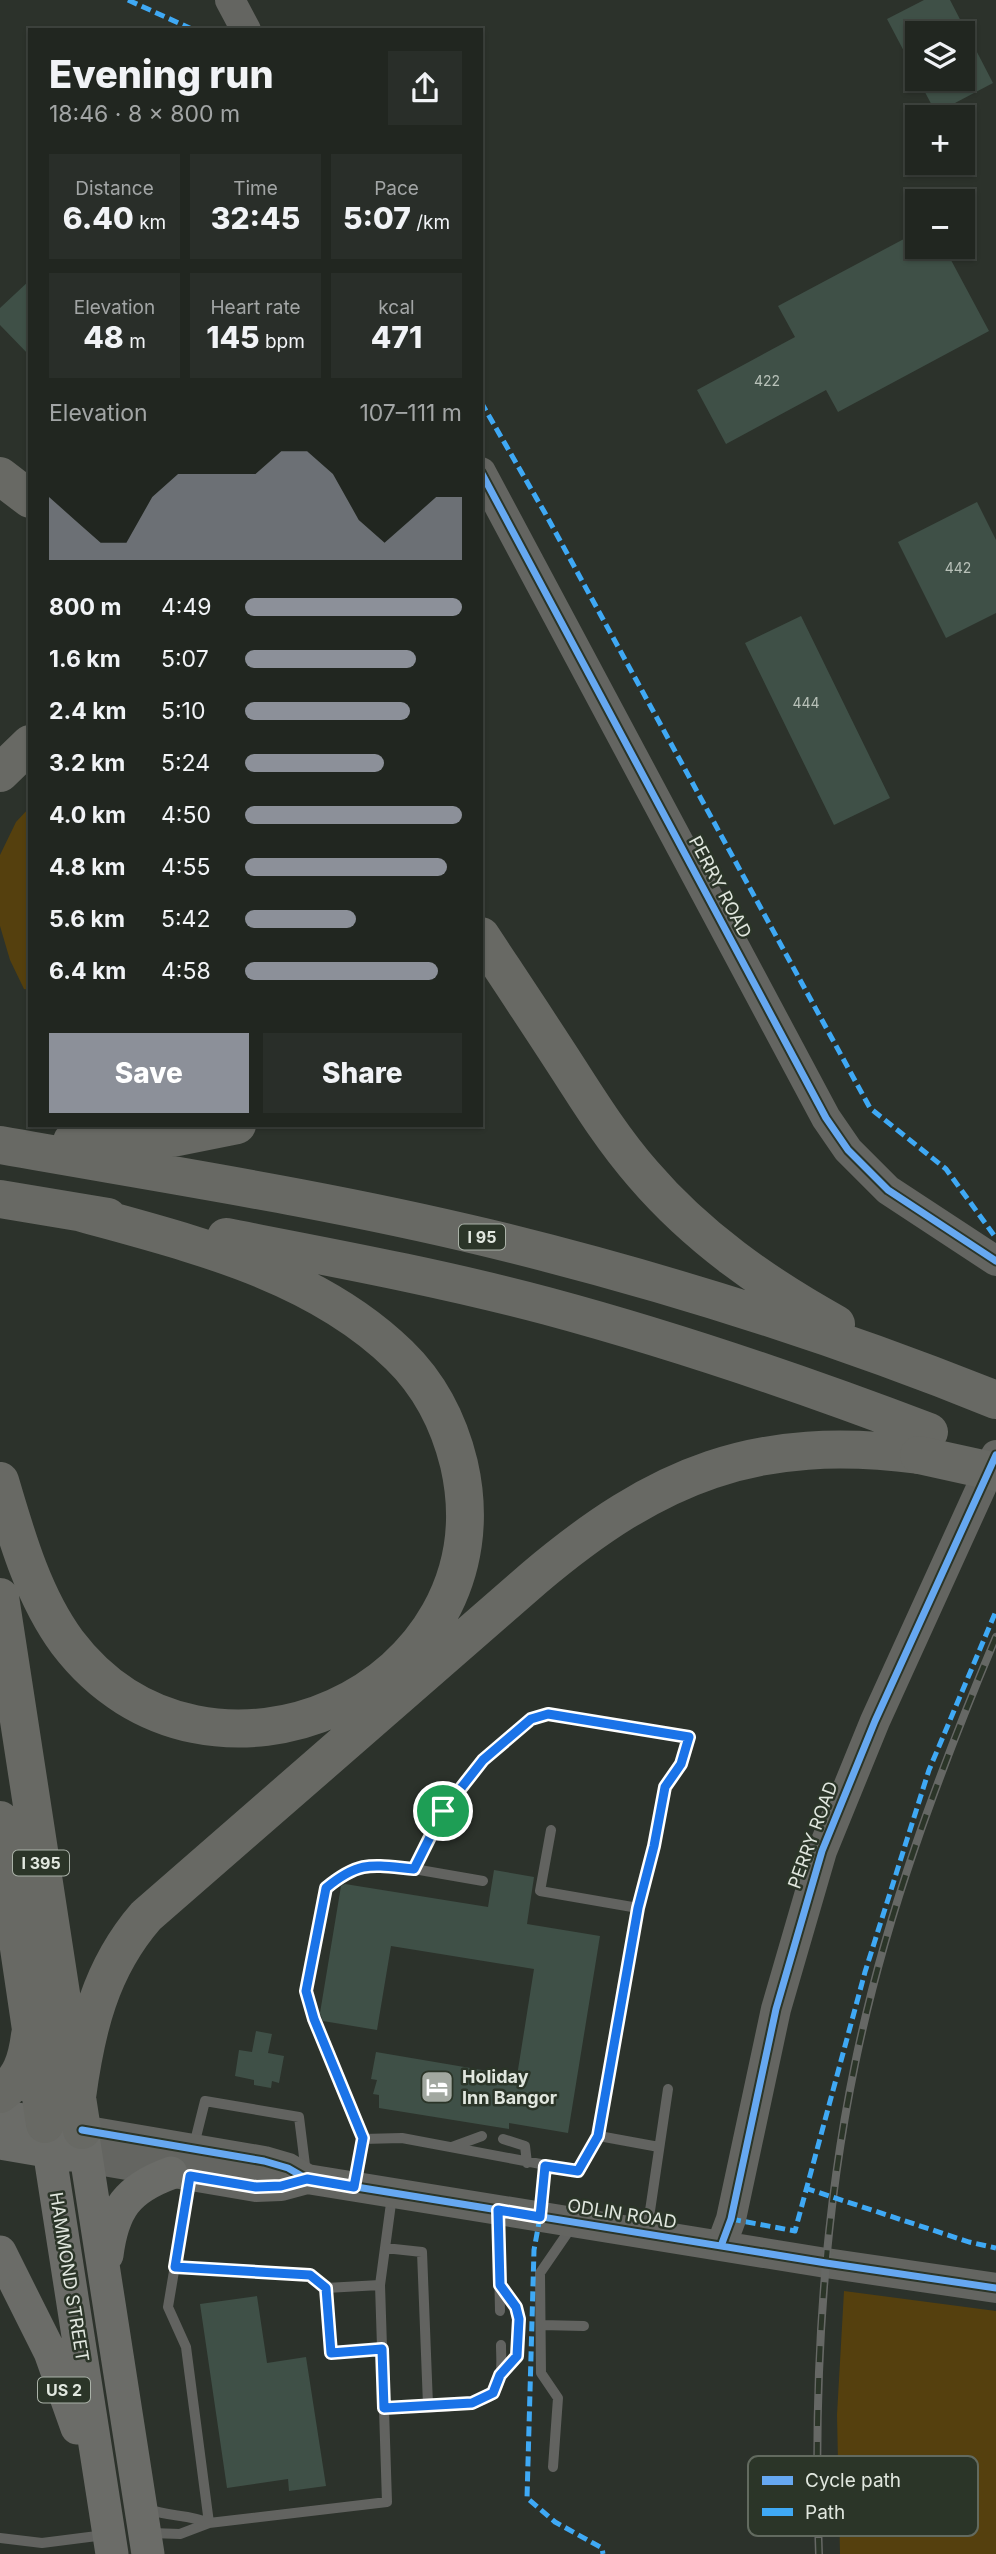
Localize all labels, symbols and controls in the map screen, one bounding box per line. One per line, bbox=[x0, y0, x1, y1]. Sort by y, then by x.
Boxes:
map controls bbox=[905, 21, 975, 259]
button: layers bbox=[905, 21, 975, 91]
text: Evening run bbox=[49, 51, 274, 97]
button: share bbox=[388, 51, 462, 125]
text: 18:46 · 8 × 800 m bbox=[49, 100, 240, 128]
button: + bbox=[905, 105, 975, 175]
text: Distance bbox=[75, 177, 154, 200]
text: Time bbox=[233, 177, 278, 200]
text: Pace bbox=[374, 177, 419, 200]
button: − bbox=[905, 189, 975, 259]
text: 6.40 bbox=[63, 200, 134, 236]
text: 32:45 bbox=[211, 200, 300, 236]
text: 5:07 bbox=[343, 200, 411, 236]
text: km bbox=[134, 211, 166, 234]
text: /km bbox=[411, 211, 450, 234]
text: Elevation bbox=[74, 296, 155, 319]
text: Heart rate bbox=[211, 296, 301, 319]
text: kcal bbox=[378, 296, 415, 319]
text: 48 bbox=[83, 319, 124, 355]
text: 145 bbox=[206, 319, 260, 355]
text: 471 bbox=[371, 319, 422, 355]
text: m bbox=[124, 330, 146, 353]
text: bpm bbox=[260, 330, 305, 353]
house number: 422 bbox=[754, 372, 780, 389]
text: Elevation bbox=[49, 399, 148, 427]
text: 107–111 m bbox=[359, 399, 462, 427]
house number: 442 bbox=[945, 559, 971, 576]
text: 800 m bbox=[49, 593, 121, 621]
text: 4:49 bbox=[161, 593, 212, 621]
text: 1.6 km bbox=[49, 645, 121, 673]
text: 5:07 bbox=[161, 645, 209, 673]
house number: 444 bbox=[792, 694, 820, 711]
text: 2.4 km bbox=[49, 697, 127, 725]
text: 5:10 bbox=[161, 697, 205, 725]
text: 3.2 km bbox=[49, 749, 125, 777]
text: 5:24 bbox=[161, 749, 210, 777]
text: 4.0 km bbox=[49, 801, 126, 829]
text: 4:50 bbox=[161, 801, 211, 829]
street label: PERRY ROAD bbox=[685, 832, 756, 941]
text: 4.8 km bbox=[49, 853, 126, 881]
text: 4:55 bbox=[161, 853, 210, 881]
text: 5.6 km bbox=[49, 905, 125, 933]
text: 5:42 bbox=[161, 905, 211, 933]
text: 6.4 km bbox=[49, 957, 126, 985]
text: 4:58 bbox=[161, 957, 211, 985]
button: Save bbox=[49, 1033, 249, 1113]
button: Share bbox=[263, 1033, 462, 1113]
road number: I 95 bbox=[459, 1224, 505, 1250]
street label: PERRY ROAD bbox=[783, 1778, 842, 1891]
pin bbox=[413, 1781, 473, 1841]
icon: arrive bbox=[424, 1792, 462, 1830]
road number: I 395 bbox=[13, 1851, 69, 1876]
place label: Holiday Inn Bangor bbox=[462, 2066, 557, 2108]
hotel icon: Holiday Inn Bangor bbox=[418, 2068, 456, 2106]
street label: HAMMOND STREET bbox=[46, 2190, 93, 2363]
street label: ODLIN ROAD bbox=[566, 2194, 678, 2233]
road number: US 2 bbox=[38, 2378, 90, 2402]
legend bbox=[748, 2456, 978, 2536]
text: Cycle path bbox=[805, 2469, 901, 2492]
text: Path bbox=[805, 2501, 845, 2524]

